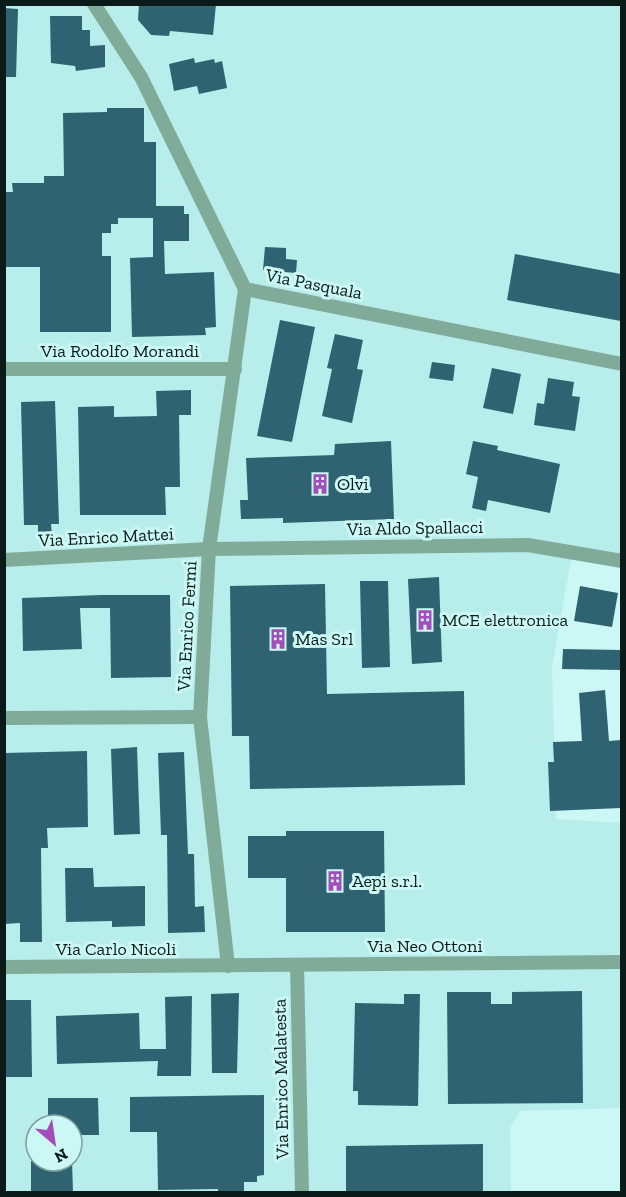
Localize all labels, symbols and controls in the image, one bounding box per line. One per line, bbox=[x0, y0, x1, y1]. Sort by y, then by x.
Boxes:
street label: Via Pasquala bbox=[263, 264, 364, 304]
street label: Via Rodolfo Morandi bbox=[40, 340, 199, 362]
building icon: Olvi bbox=[308, 472, 332, 496]
place label: Olvi bbox=[337, 473, 369, 495]
street label: Via Aldo Spallacci bbox=[346, 516, 483, 540]
street label: Via Enrico Mattei bbox=[37, 522, 174, 552]
street label: Via Enrico Fermi bbox=[173, 560, 201, 693]
building icon: MCE elettronica bbox=[413, 608, 437, 632]
place label: MCE elettronica bbox=[442, 609, 568, 631]
building icon: Mas Srl bbox=[266, 627, 290, 651]
place label: Mas Srl bbox=[295, 628, 353, 650]
building icon: Aepi s.r.l. bbox=[323, 869, 347, 893]
place label: Aepi s.r.l. bbox=[352, 870, 422, 892]
street label: Via Neo Ottoni bbox=[367, 935, 482, 957]
street label: Via Carlo Nicoli bbox=[55, 938, 176, 960]
street label: Via Enrico Malatesta bbox=[269, 998, 293, 1160]
north arrow bbox=[24, 1113, 84, 1173]
text: N bbox=[51, 1144, 71, 1167]

